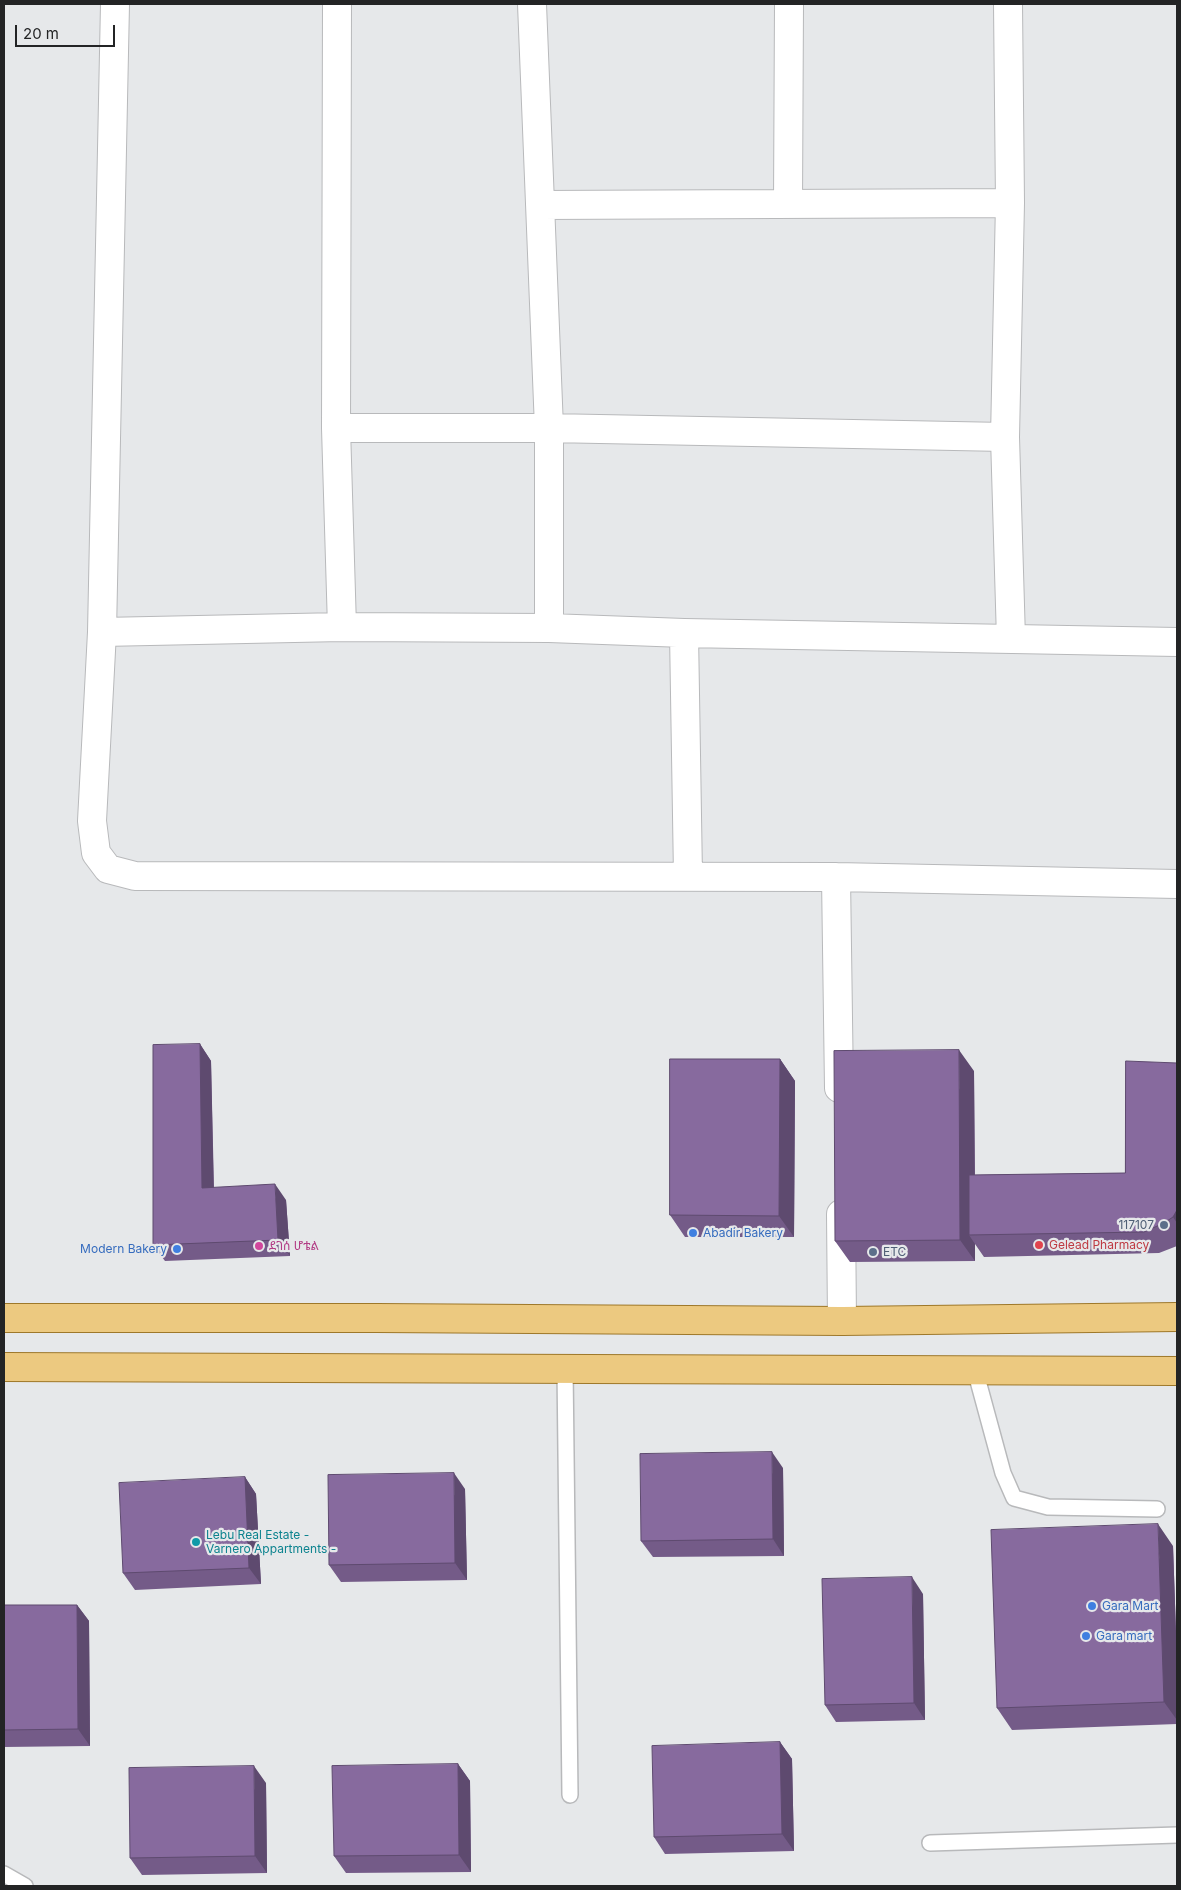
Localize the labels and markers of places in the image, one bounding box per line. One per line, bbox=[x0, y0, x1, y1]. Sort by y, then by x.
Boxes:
place label: 117107 bbox=[1118, 1218, 1154, 1232]
marker: 117107 bbox=[1158, 1219, 1170, 1231]
place label: Abadir Bakery bbox=[703, 1226, 783, 1240]
marker: Abadir Bakery bbox=[687, 1227, 699, 1239]
place label: Gelead Pharmacy bbox=[1049, 1238, 1149, 1252]
place label: ደገሰ ሆቴል bbox=[269, 1239, 319, 1253]
marker: Gelead Pharmacy bbox=[1033, 1239, 1045, 1251]
marker: ደገሰ ሆቴል bbox=[253, 1240, 265, 1252]
place label: Modern Bakery bbox=[80, 1242, 167, 1256]
marker: Modern Bakery bbox=[171, 1243, 183, 1255]
place label: ETC bbox=[883, 1245, 906, 1259]
marker: ETC bbox=[867, 1246, 879, 1258]
place label: Lebu Real Estate - Varnero Appartments - bbox=[206, 1528, 336, 1556]
marker: Lebu Real Estate - Varnero Appartments - bbox=[190, 1536, 202, 1548]
place label: Gara Mart bbox=[1102, 1599, 1159, 1613]
marker: Gara Mart bbox=[1086, 1600, 1098, 1612]
place label: Gara mart bbox=[1096, 1629, 1152, 1643]
marker: Gara mart bbox=[1080, 1630, 1092, 1642]

